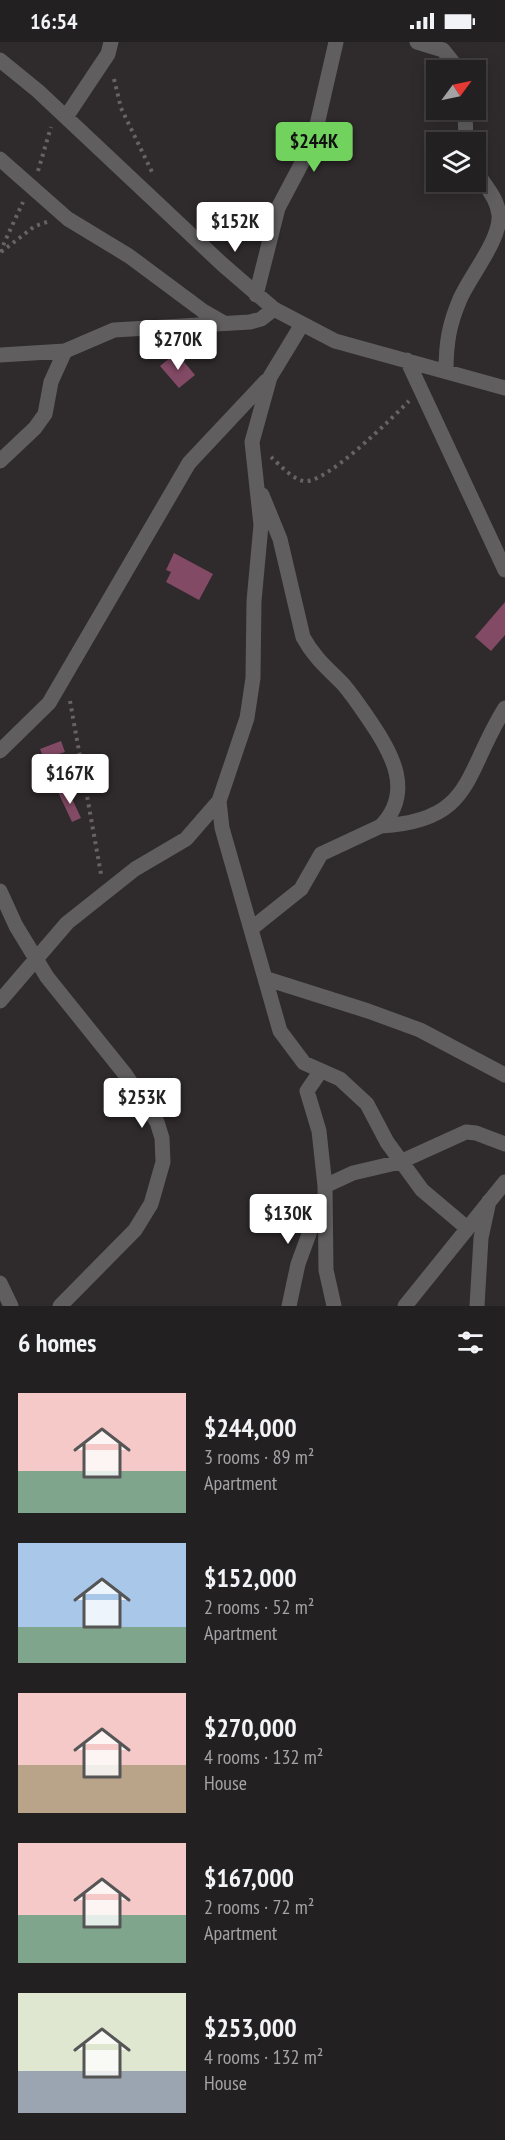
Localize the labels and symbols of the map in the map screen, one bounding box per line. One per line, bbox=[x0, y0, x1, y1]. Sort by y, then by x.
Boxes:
north arrow bbox=[426, 60, 486, 120]
pin: $244K bbox=[272, 122, 356, 173]
pin: $152K bbox=[193, 202, 277, 253]
pin: $270K bbox=[136, 320, 220, 371]
pin: $167K bbox=[28, 754, 112, 805]
pin: $253K bbox=[100, 1078, 184, 1129]
pin: $130K bbox=[246, 1194, 330, 1245]

